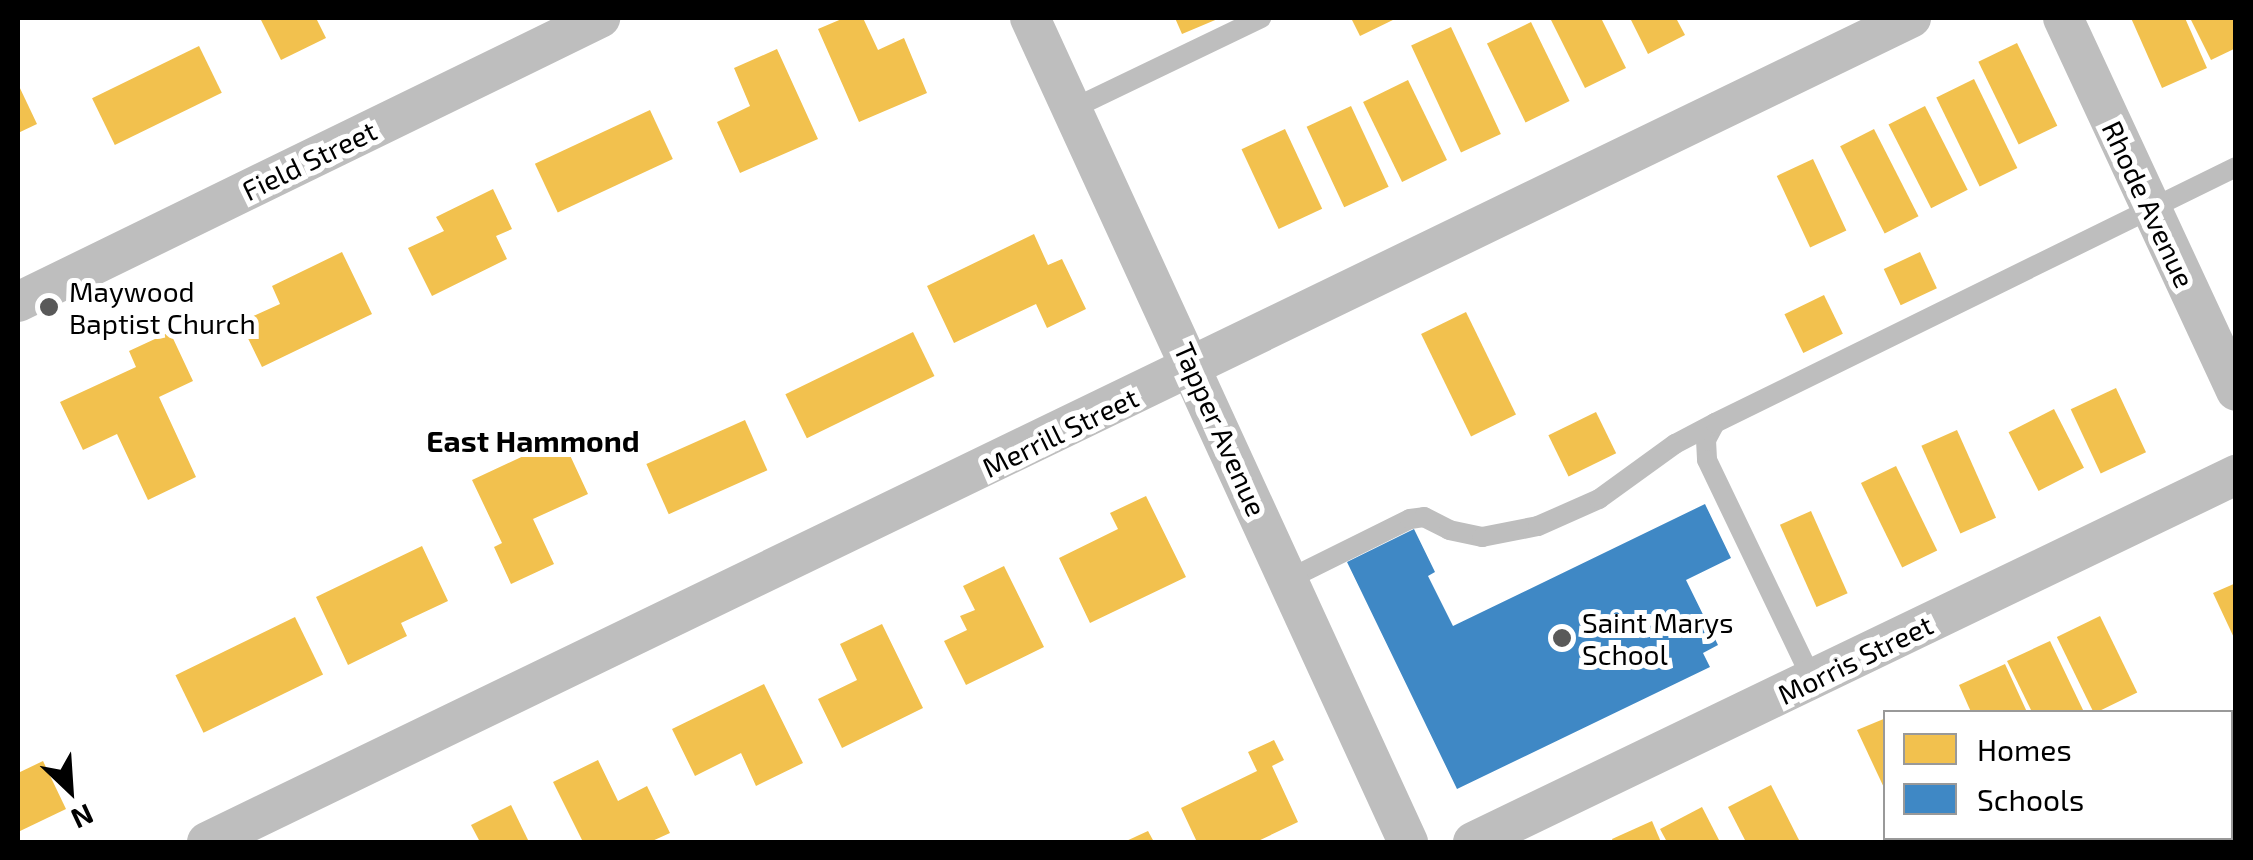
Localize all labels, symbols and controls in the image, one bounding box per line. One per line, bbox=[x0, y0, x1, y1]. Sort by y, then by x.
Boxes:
street label: Field Street bbox=[236, 113, 382, 207]
street label: Rhode Avenue bbox=[2096, 115, 2202, 293]
place label: Maywood Baptist Church bbox=[69, 274, 256, 340]
marker: Maywood Baptist Church bbox=[38, 296, 60, 318]
street label: Tapper Avenue bbox=[1167, 336, 1275, 522]
street label: Merrill Street bbox=[976, 380, 1144, 484]
district label: East Hammond bbox=[426, 422, 640, 458]
place label: Saint Marys School bbox=[1582, 605, 1733, 671]
street label: Morris Street bbox=[1772, 607, 1938, 711]
marker: Saint Marys School bbox=[1551, 627, 1573, 649]
legend bbox=[1883, 710, 2233, 840]
text: Homes bbox=[1977, 731, 2072, 767]
north arrow bbox=[20, 740, 120, 840]
text: Schools bbox=[1977, 781, 2084, 817]
text: N bbox=[66, 798, 99, 837]

